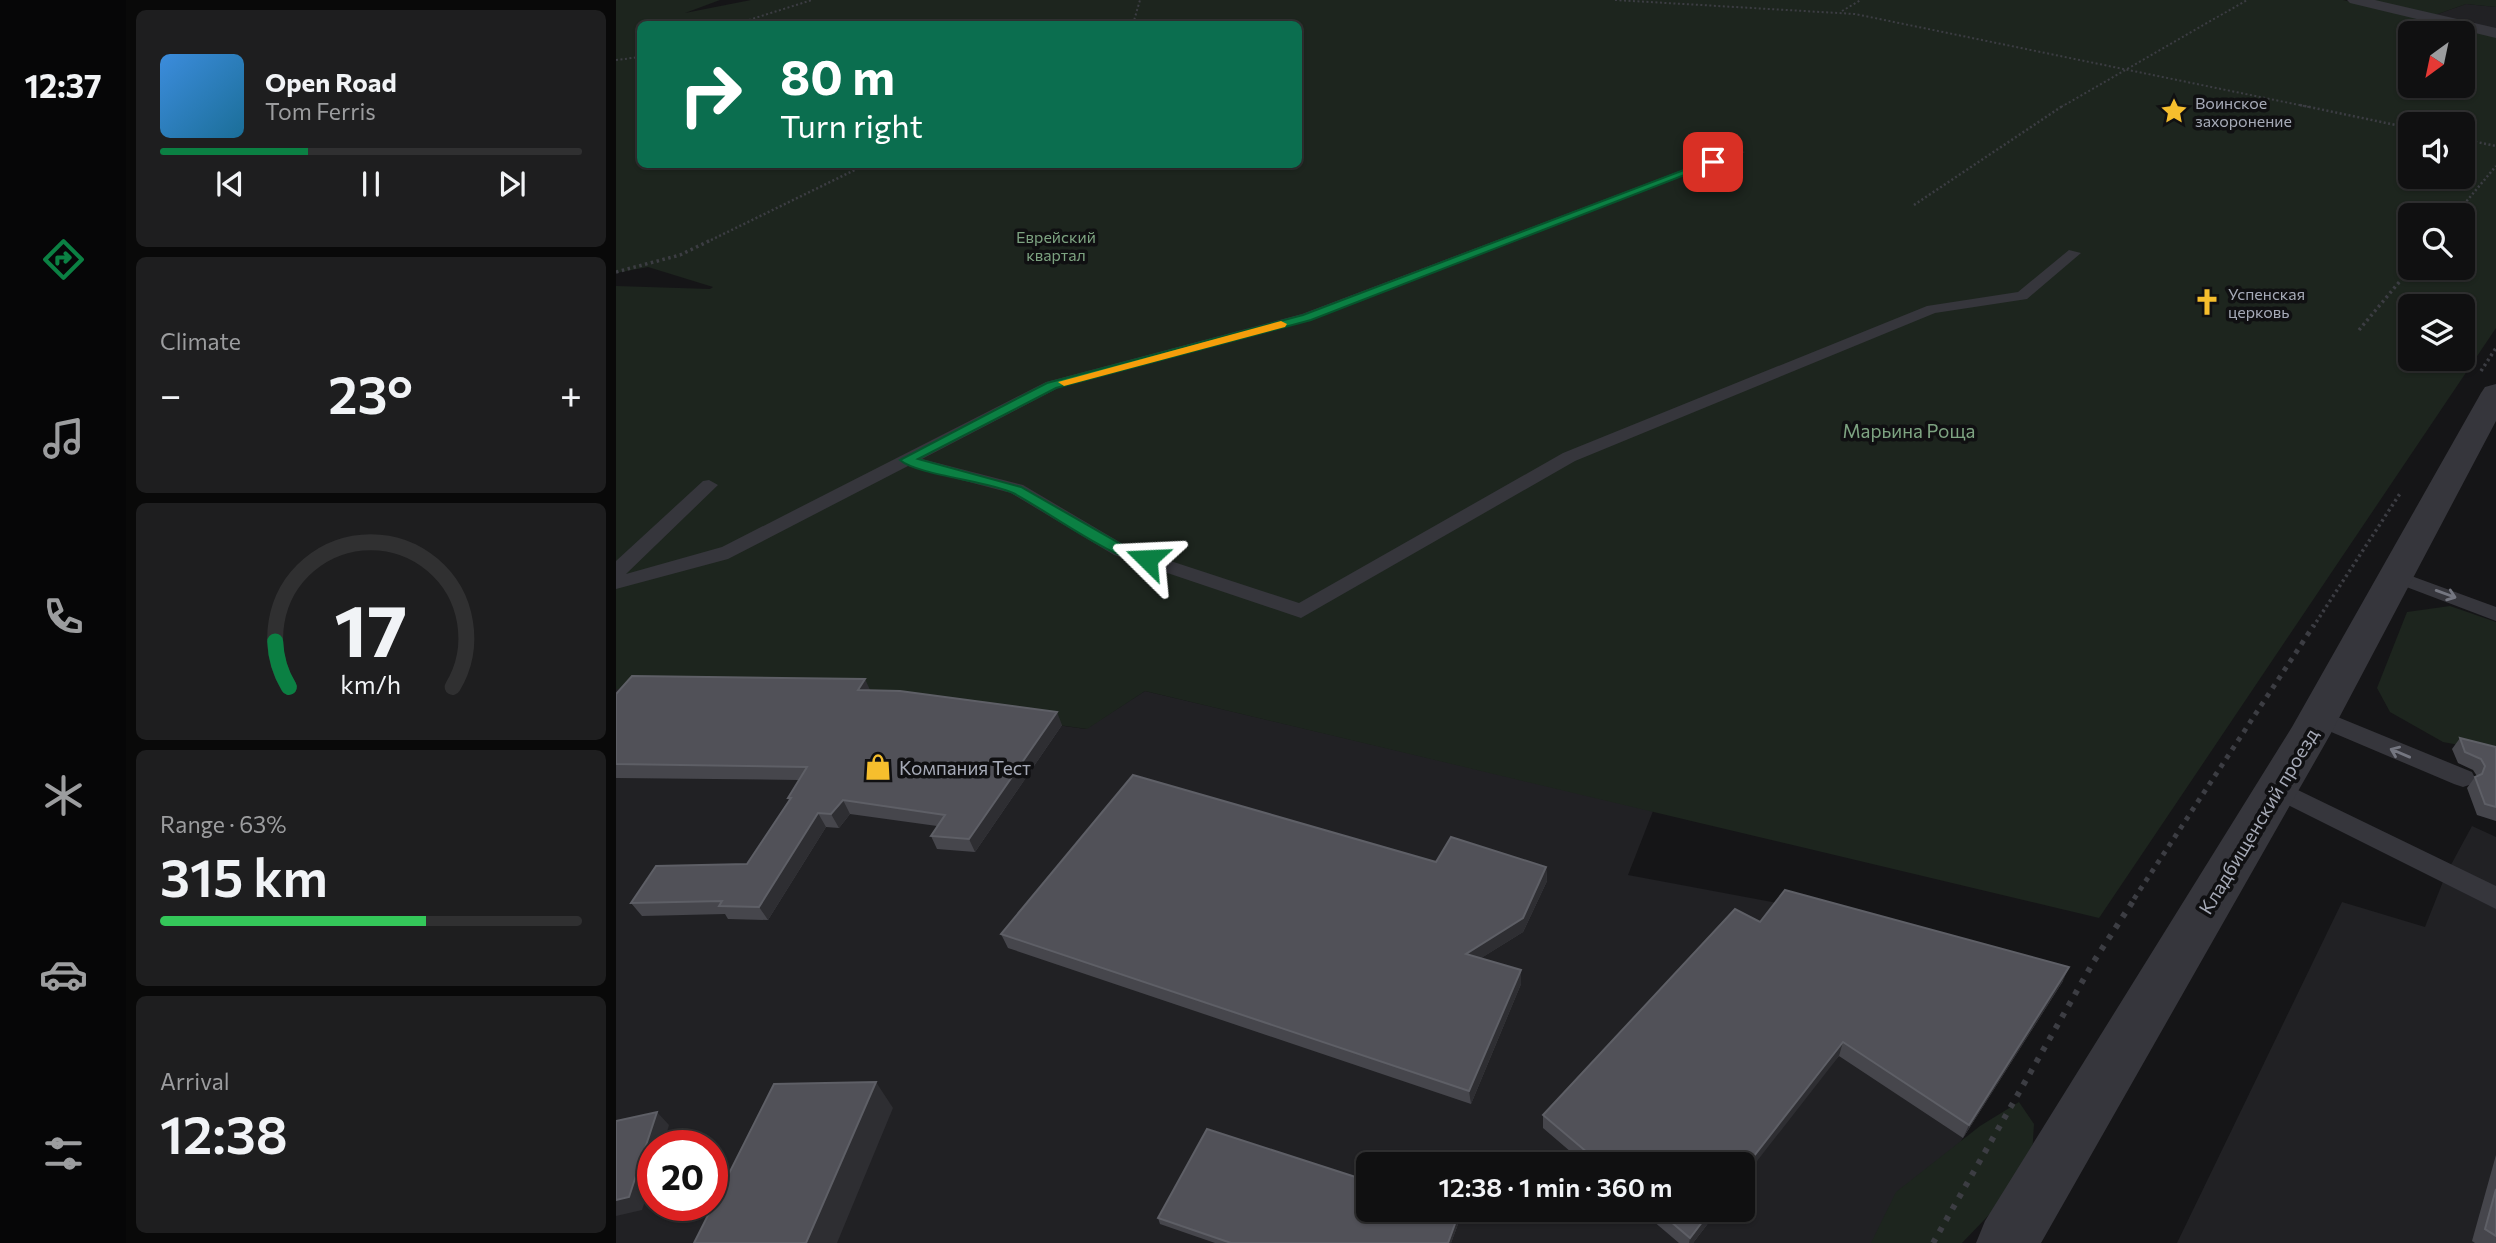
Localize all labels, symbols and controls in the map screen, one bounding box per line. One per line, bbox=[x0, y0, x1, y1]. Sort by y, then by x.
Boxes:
north arrow bbox=[2398, 21, 2474, 98]
map controls bbox=[2398, 21, 2475, 371]
text: 80 m bbox=[780, 45, 895, 105]
icon: right bbox=[665, 49, 756, 140]
text: 12:37 bbox=[24, 65, 102, 105]
text: Open Road bbox=[265, 66, 397, 97]
place label: Воинское захоронение bbox=[2195, 93, 2292, 130]
place icon: Воинское захоронение bbox=[2159, 96, 2189, 126]
text: Tom Ferris bbox=[265, 97, 376, 125]
text: Turn right bbox=[780, 105, 923, 145]
button: sound bbox=[2398, 112, 2475, 189]
pin bbox=[1683, 132, 1743, 192]
icon: arrive bbox=[1694, 143, 1732, 181]
icon: previous bbox=[211, 165, 249, 203]
icon: pause bbox=[352, 165, 390, 203]
icon: next bbox=[493, 165, 531, 203]
button: search bbox=[2398, 203, 2475, 280]
park label: Еврейский квартал bbox=[1016, 227, 1096, 264]
icon: directions bbox=[39, 235, 88, 284]
place label: Успенская церковь bbox=[2228, 284, 2305, 321]
church icon: Успенская церковь bbox=[2192, 287, 2222, 317]
button: layers bbox=[2398, 294, 2475, 371]
text: Climate bbox=[160, 327, 241, 355]
text: 23° bbox=[328, 361, 413, 425]
text: − bbox=[160, 370, 182, 417]
text: + bbox=[560, 370, 582, 417]
icon: music bbox=[39, 414, 88, 463]
park label: Марьина Роща bbox=[1843, 419, 1975, 442]
position arrow bbox=[1110, 522, 1184, 596]
text: 17 bbox=[335, 584, 407, 673]
one-way arrow bbox=[2434, 589, 2456, 602]
icon: phone bbox=[39, 592, 88, 641]
text: km/h bbox=[341, 669, 401, 699]
street label: Кладбищенский проезд bbox=[2193, 724, 2323, 918]
one-way arrow bbox=[2389, 746, 2411, 759]
shop icon: Компания Тест bbox=[863, 752, 893, 782]
place label: Компания Тест bbox=[899, 756, 1031, 779]
icon: climate bbox=[39, 771, 88, 820]
text: Range · 63% bbox=[160, 810, 286, 838]
text: 315 km bbox=[160, 844, 328, 908]
icon: car bbox=[39, 950, 88, 999]
text: Arrival bbox=[160, 1067, 230, 1095]
text: 12:38 bbox=[160, 1101, 288, 1165]
icon: filters bbox=[39, 1129, 88, 1178]
speed limit sign: 20 bbox=[637, 1130, 728, 1221]
text: 12:38 · 1 min · 360 m bbox=[1438, 1171, 1673, 1202]

